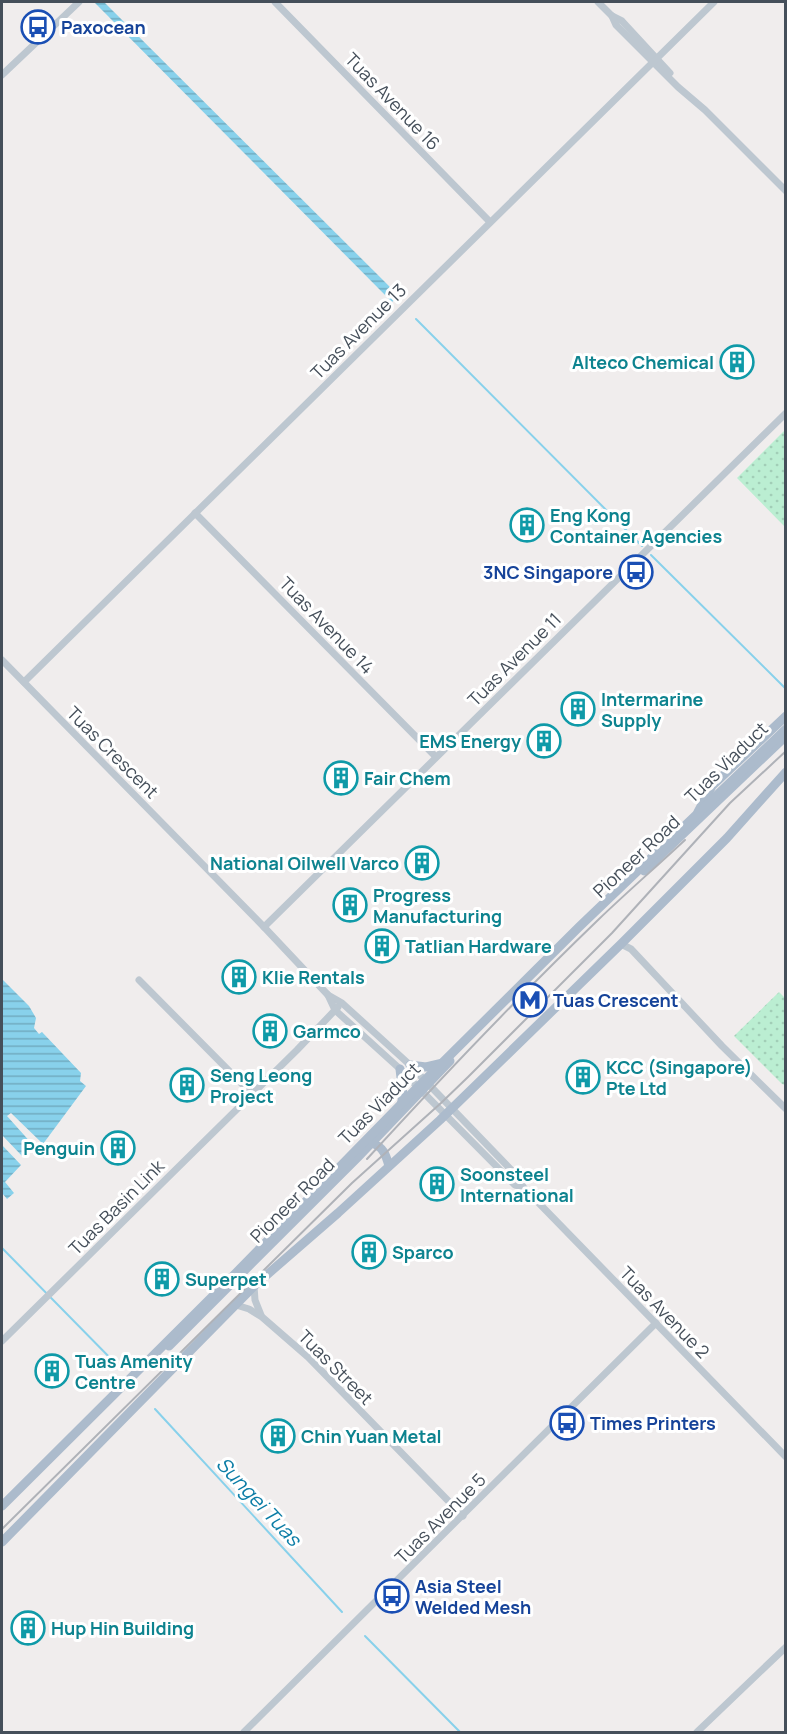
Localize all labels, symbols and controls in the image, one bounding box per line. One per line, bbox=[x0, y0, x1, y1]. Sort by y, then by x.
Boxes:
bus stop icon: Paxocean bbox=[20, 9, 56, 45]
place label: Paxocean bbox=[61, 15, 146, 39]
street label: Tuas Avenue 16 bbox=[340, 47, 446, 155]
street label: Tuas Avenue 13 bbox=[305, 278, 411, 384]
building icon: Alteco Chemical bbox=[719, 344, 755, 380]
place label: Alteco Chemical bbox=[572, 350, 714, 374]
place label: Eng Kong Container Agencies bbox=[550, 503, 722, 548]
building icon: Eng Kong Container Agencies bbox=[509, 507, 545, 543]
bus stop icon: 3NC Singapore bbox=[618, 554, 654, 590]
place label: 3NC Singapore bbox=[483, 560, 613, 584]
street label: Tuas Avenue 14 bbox=[274, 571, 380, 679]
street label: Tuas Avenue 11 bbox=[462, 607, 566, 711]
place label: Intermarine Supply bbox=[601, 687, 704, 732]
building icon: Intermarine Supply bbox=[560, 691, 596, 727]
street label: Tuas Crescent bbox=[62, 701, 164, 803]
street label: Tuas Viaduct bbox=[679, 716, 773, 808]
building icon: EMS Energy bbox=[526, 723, 562, 759]
place label: EMS Energy bbox=[419, 729, 521, 753]
building icon: Fair Chem bbox=[323, 760, 359, 796]
place label: Fair Chem bbox=[364, 766, 451, 790]
street label: Pioneer Road bbox=[588, 810, 684, 902]
building icon: National Oilwell Varco bbox=[404, 845, 440, 881]
place label: National Oilwell Varco bbox=[210, 851, 399, 875]
place label: Progress Manufacturing bbox=[373, 883, 502, 928]
building icon: Progress Manufacturing bbox=[332, 887, 368, 923]
building icon: Tatlian Hardware bbox=[364, 928, 400, 964]
place label: Tatlian Hardware bbox=[405, 934, 552, 958]
building icon: Klie Rentals bbox=[221, 959, 257, 995]
place label: Klie Rentals bbox=[262, 965, 365, 989]
metro station icon: Tuas Crescent bbox=[512, 982, 548, 1018]
place label: Tuas Crescent bbox=[553, 988, 679, 1012]
building icon: Garmco bbox=[252, 1013, 288, 1049]
place label: Garmco bbox=[293, 1019, 361, 1043]
place label: KCC (Singapore) Pte Ltd bbox=[606, 1055, 752, 1100]
street label: Tuas Viaduct bbox=[333, 1057, 425, 1149]
building icon: KCC (Singapore) Pte Ltd bbox=[565, 1059, 601, 1095]
place label: Seng Leong Project bbox=[210, 1063, 312, 1108]
building icon: Seng Leong Project bbox=[169, 1067, 205, 1103]
building icon: Penguin bbox=[100, 1130, 136, 1166]
place label: Penguin bbox=[23, 1136, 95, 1160]
street label: Tuas Basin Link bbox=[63, 1153, 170, 1260]
street label: Pioneer Road bbox=[245, 1153, 339, 1247]
place label: Soonsteel International bbox=[460, 1162, 574, 1207]
building icon: Soonsteel International bbox=[419, 1166, 455, 1202]
building icon: Sparco bbox=[351, 1234, 387, 1270]
place label: Sparco bbox=[392, 1240, 454, 1264]
building icon: Superpet bbox=[144, 1261, 180, 1297]
street label: Tuas Avenue 2 bbox=[615, 1261, 715, 1363]
place label: Superpet bbox=[185, 1267, 267, 1291]
street label: Tuas Street bbox=[293, 1324, 379, 1410]
place label: Tuas Amenity Centre bbox=[75, 1349, 193, 1394]
building icon: Tuas Amenity Centre bbox=[34, 1353, 70, 1389]
bus stop icon: Times Printers bbox=[549, 1405, 585, 1441]
place label: Times Printers bbox=[590, 1411, 716, 1435]
building icon: Chin Yuan Metal bbox=[260, 1418, 296, 1454]
place label: Chin Yuan Metal bbox=[301, 1424, 442, 1448]
water label: Sungei Tuas bbox=[211, 1451, 308, 1553]
street label: Tuas Avenue 5 bbox=[389, 1467, 491, 1569]
place label: Asia Steel Welded Mesh bbox=[415, 1574, 531, 1619]
bus stop icon: Asia Steel Welded Mesh bbox=[374, 1578, 410, 1614]
building icon: Hup Hin Building bbox=[10, 1610, 46, 1646]
place label: Hup Hin Building bbox=[51, 1616, 194, 1640]

